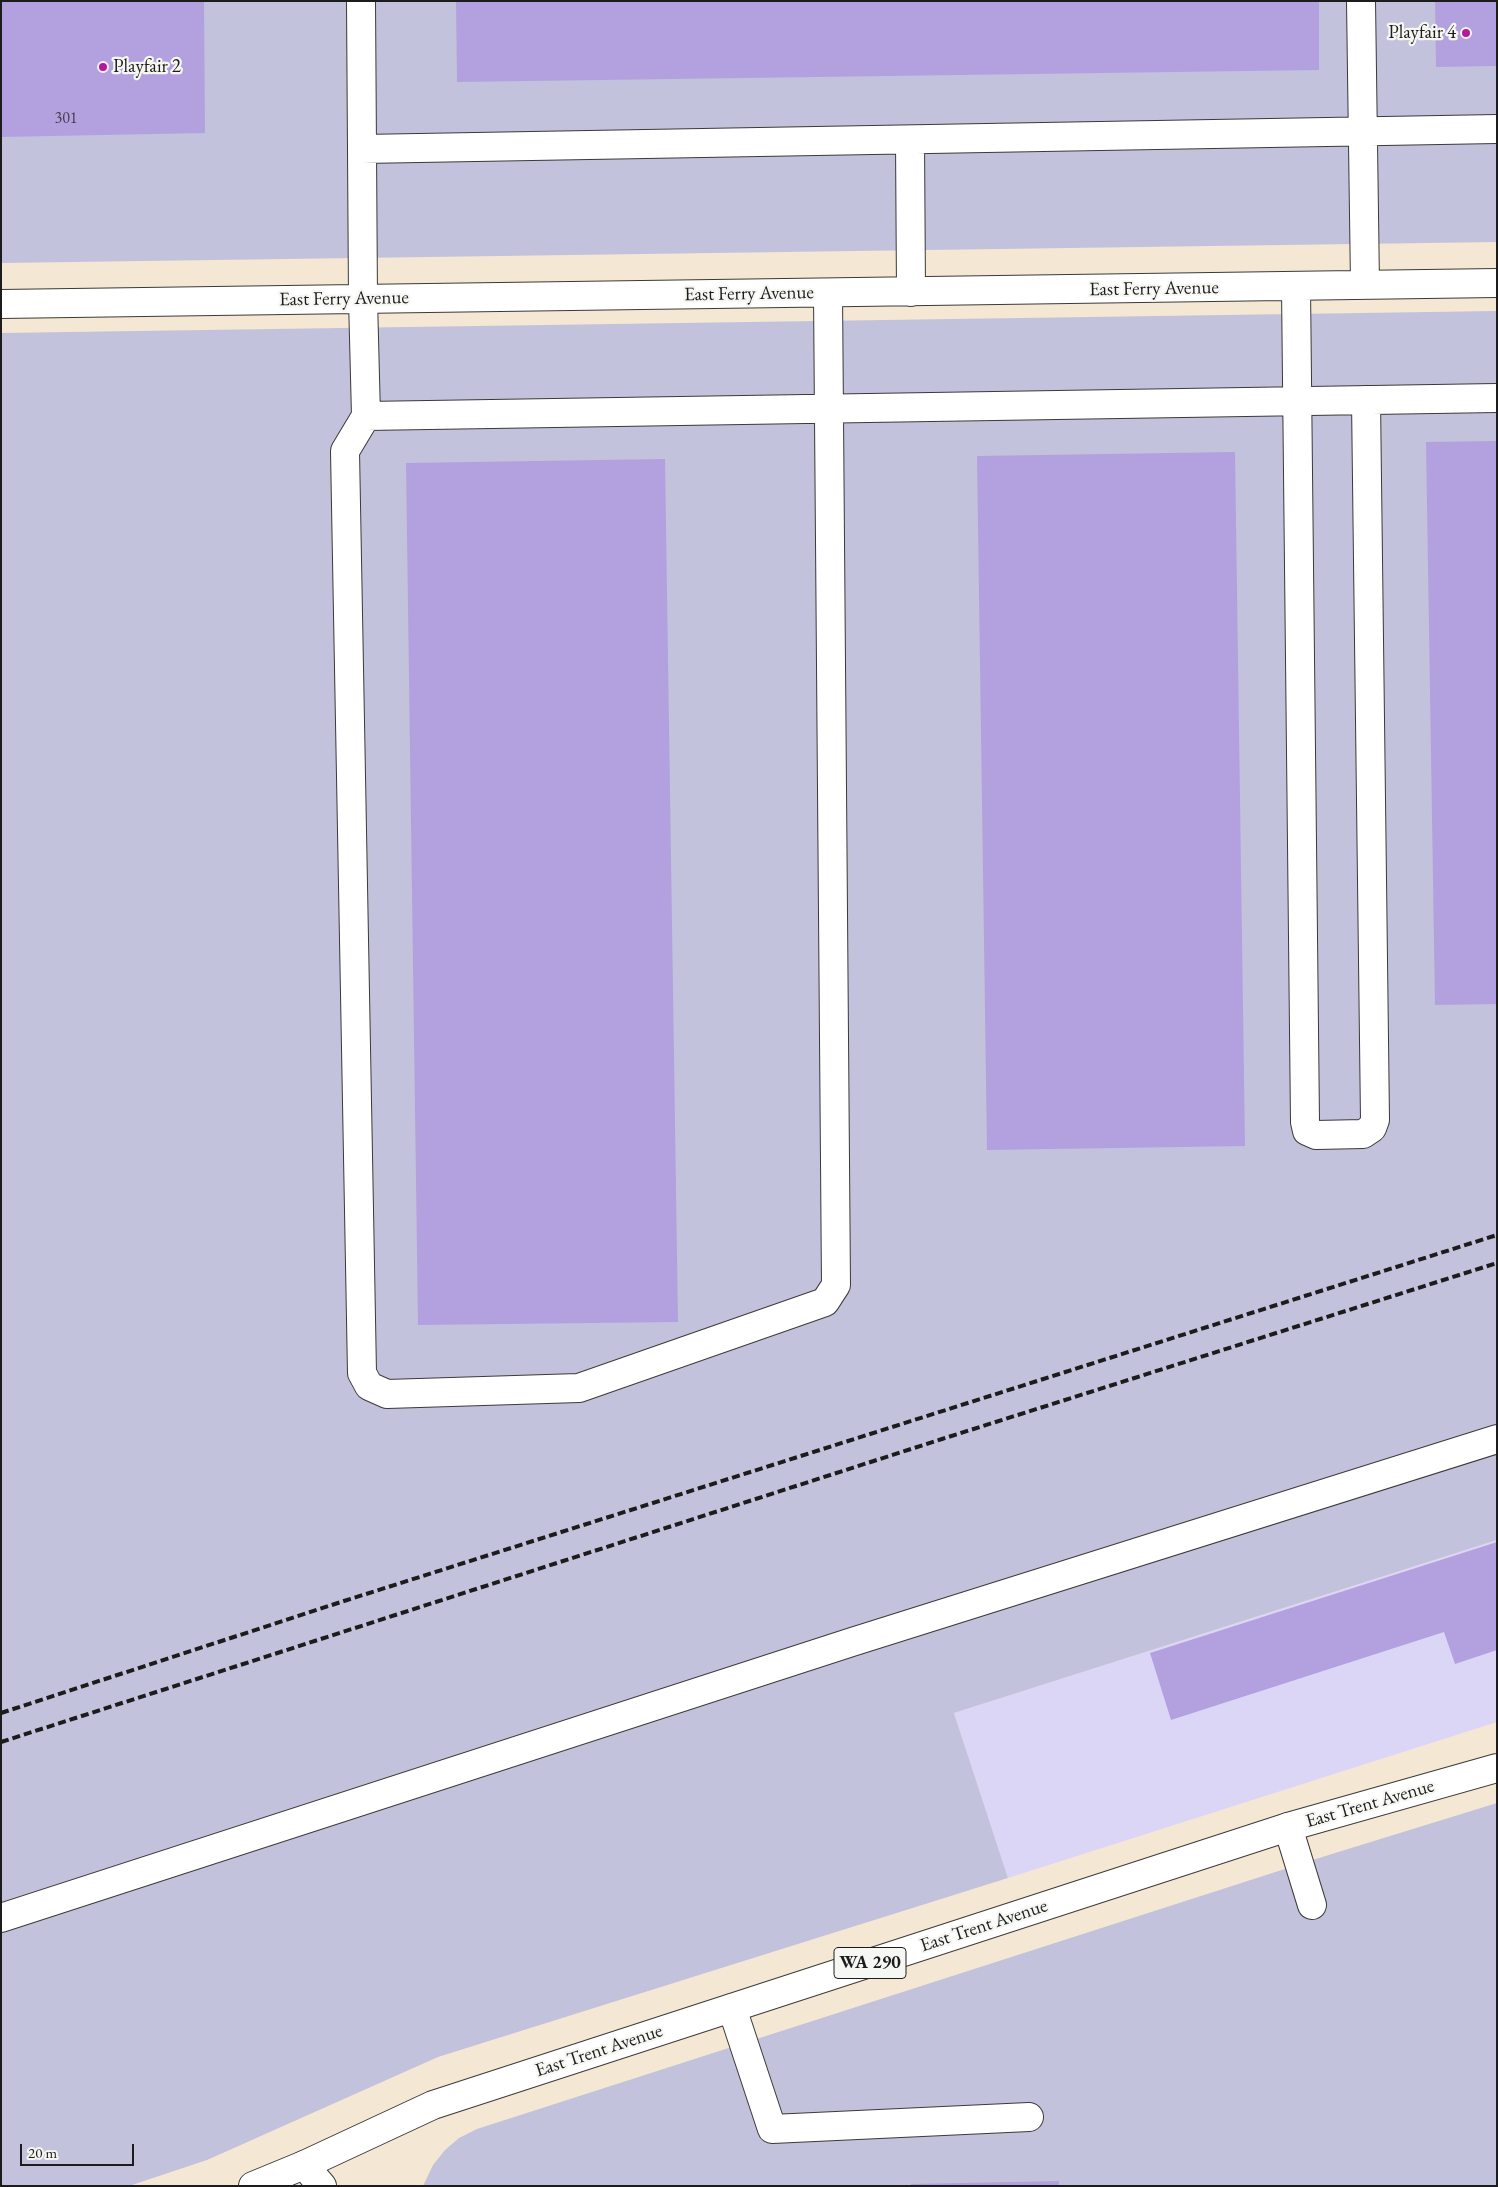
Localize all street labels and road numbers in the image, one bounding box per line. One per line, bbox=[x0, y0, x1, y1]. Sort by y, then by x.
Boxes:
street label: East Ferry Avenue bbox=[1089, 276, 1219, 302]
street label: East Ferry Avenue bbox=[684, 281, 814, 307]
street label: East Ferry Avenue bbox=[279, 286, 409, 312]
street label: East Trent Avenue bbox=[1303, 1775, 1437, 1833]
street label: East Trent Avenue bbox=[917, 1895, 1051, 1957]
road number: WA 290 bbox=[834, 1948, 906, 1979]
street label: East Trent Avenue bbox=[532, 2020, 666, 2082]

